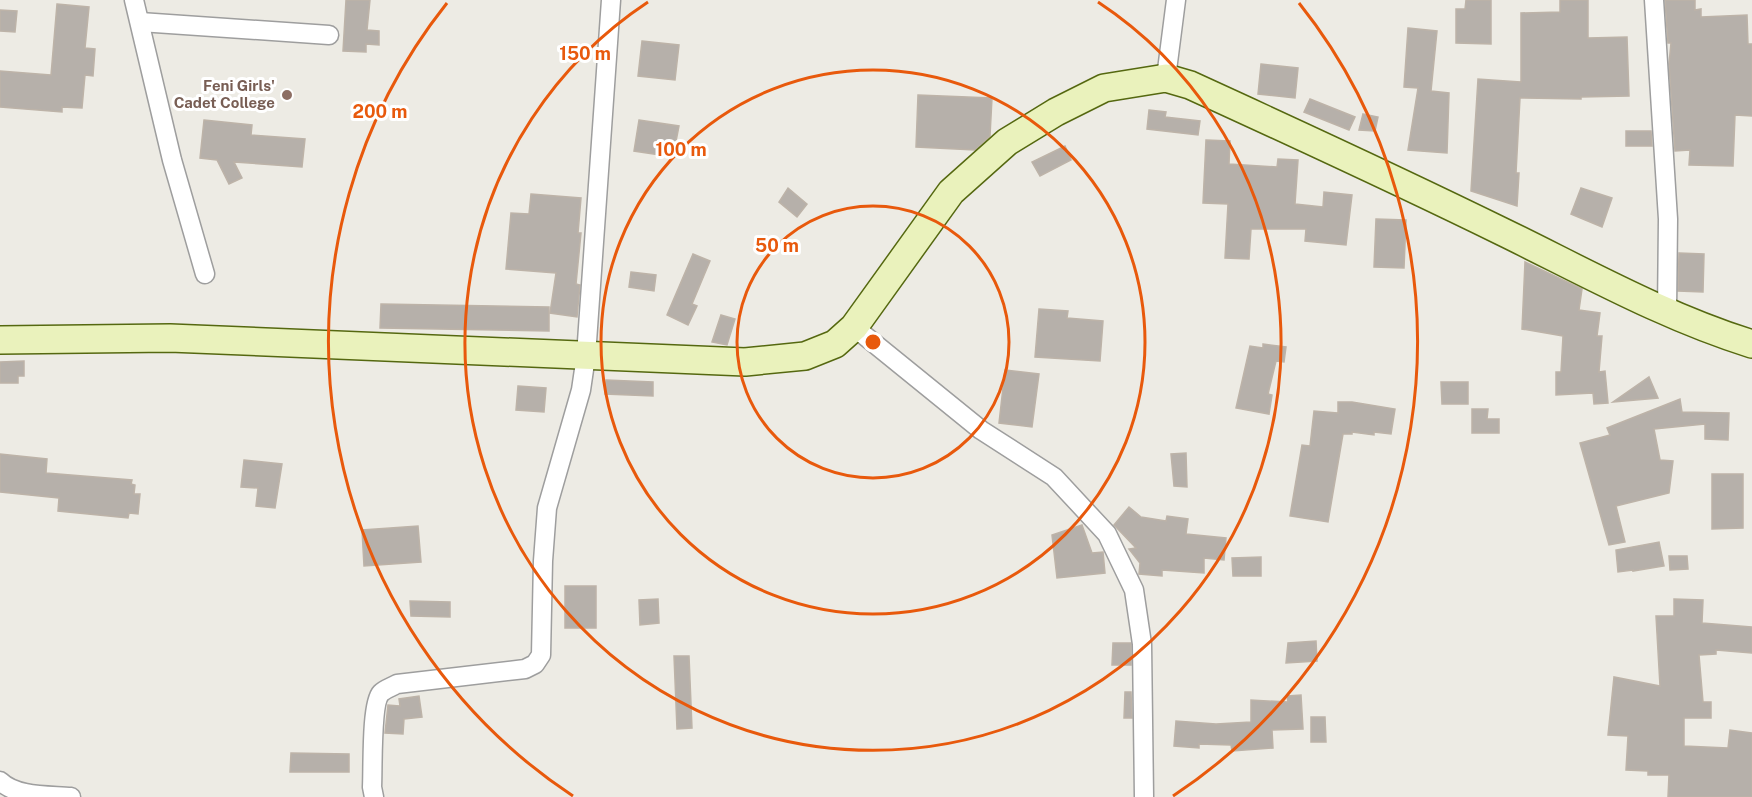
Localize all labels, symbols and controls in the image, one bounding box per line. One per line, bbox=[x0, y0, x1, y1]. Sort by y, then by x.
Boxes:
text: 150 m bbox=[559, 43, 611, 64]
place label: Feni Girls' Cadet College bbox=[174, 77, 275, 111]
marker: Feni Girls' Cadet College bbox=[280, 88, 294, 102]
text: 200 m bbox=[353, 101, 407, 122]
text: 100 m bbox=[655, 139, 707, 160]
text: 50 m bbox=[755, 235, 799, 256]
centre of rings bbox=[863, 332, 883, 352]

